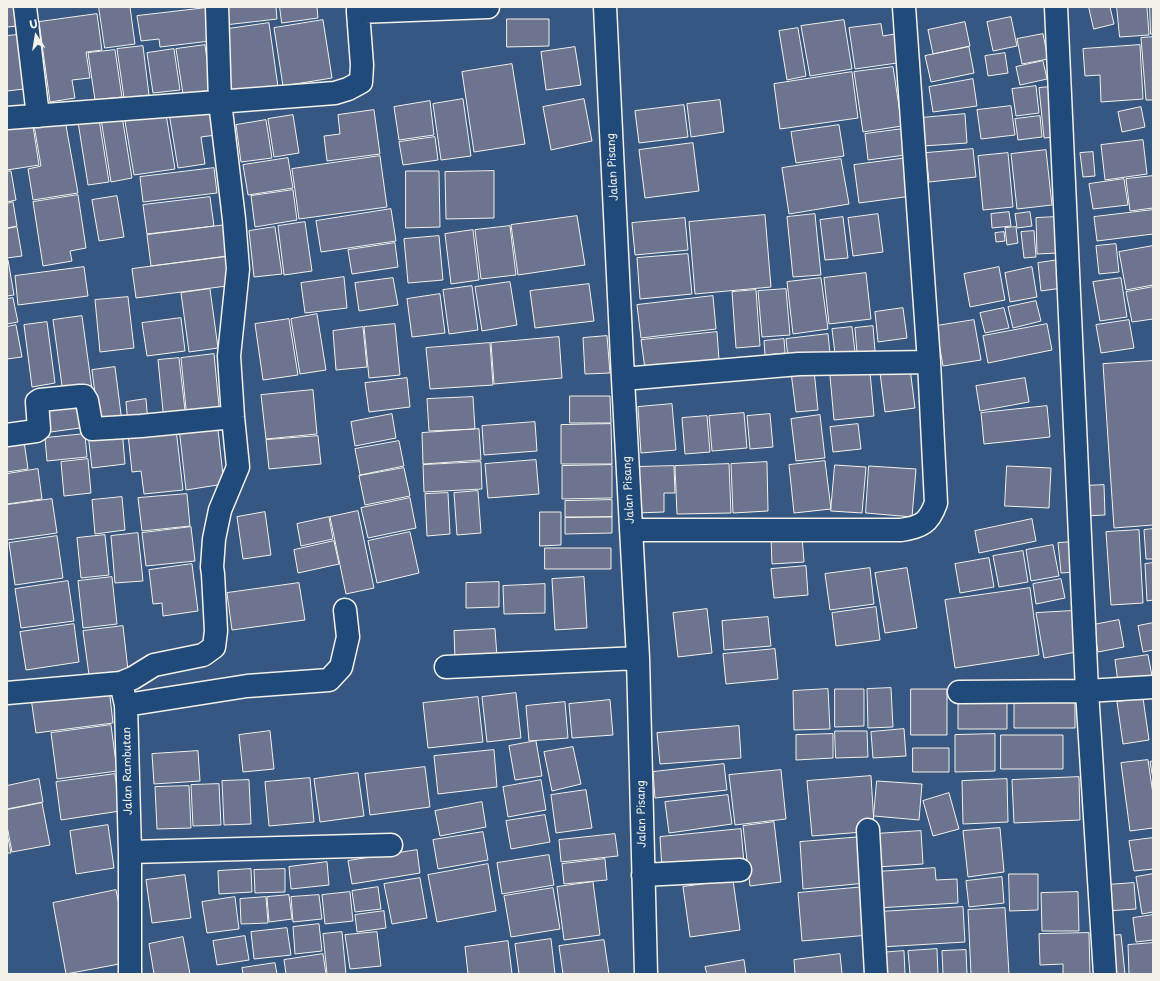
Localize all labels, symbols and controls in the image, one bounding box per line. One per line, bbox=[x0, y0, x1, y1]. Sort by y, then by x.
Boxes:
text: U bbox=[28, 15, 39, 33]
north arrow bbox=[16, 16, 56, 56]
street label: Jalan Pisang bbox=[605, 133, 621, 201]
street label: Jalan Pisang bbox=[621, 456, 637, 524]
street label: Jalan Rambutan bbox=[121, 727, 135, 815]
street label: Jalan Pisang bbox=[635, 780, 649, 848]

